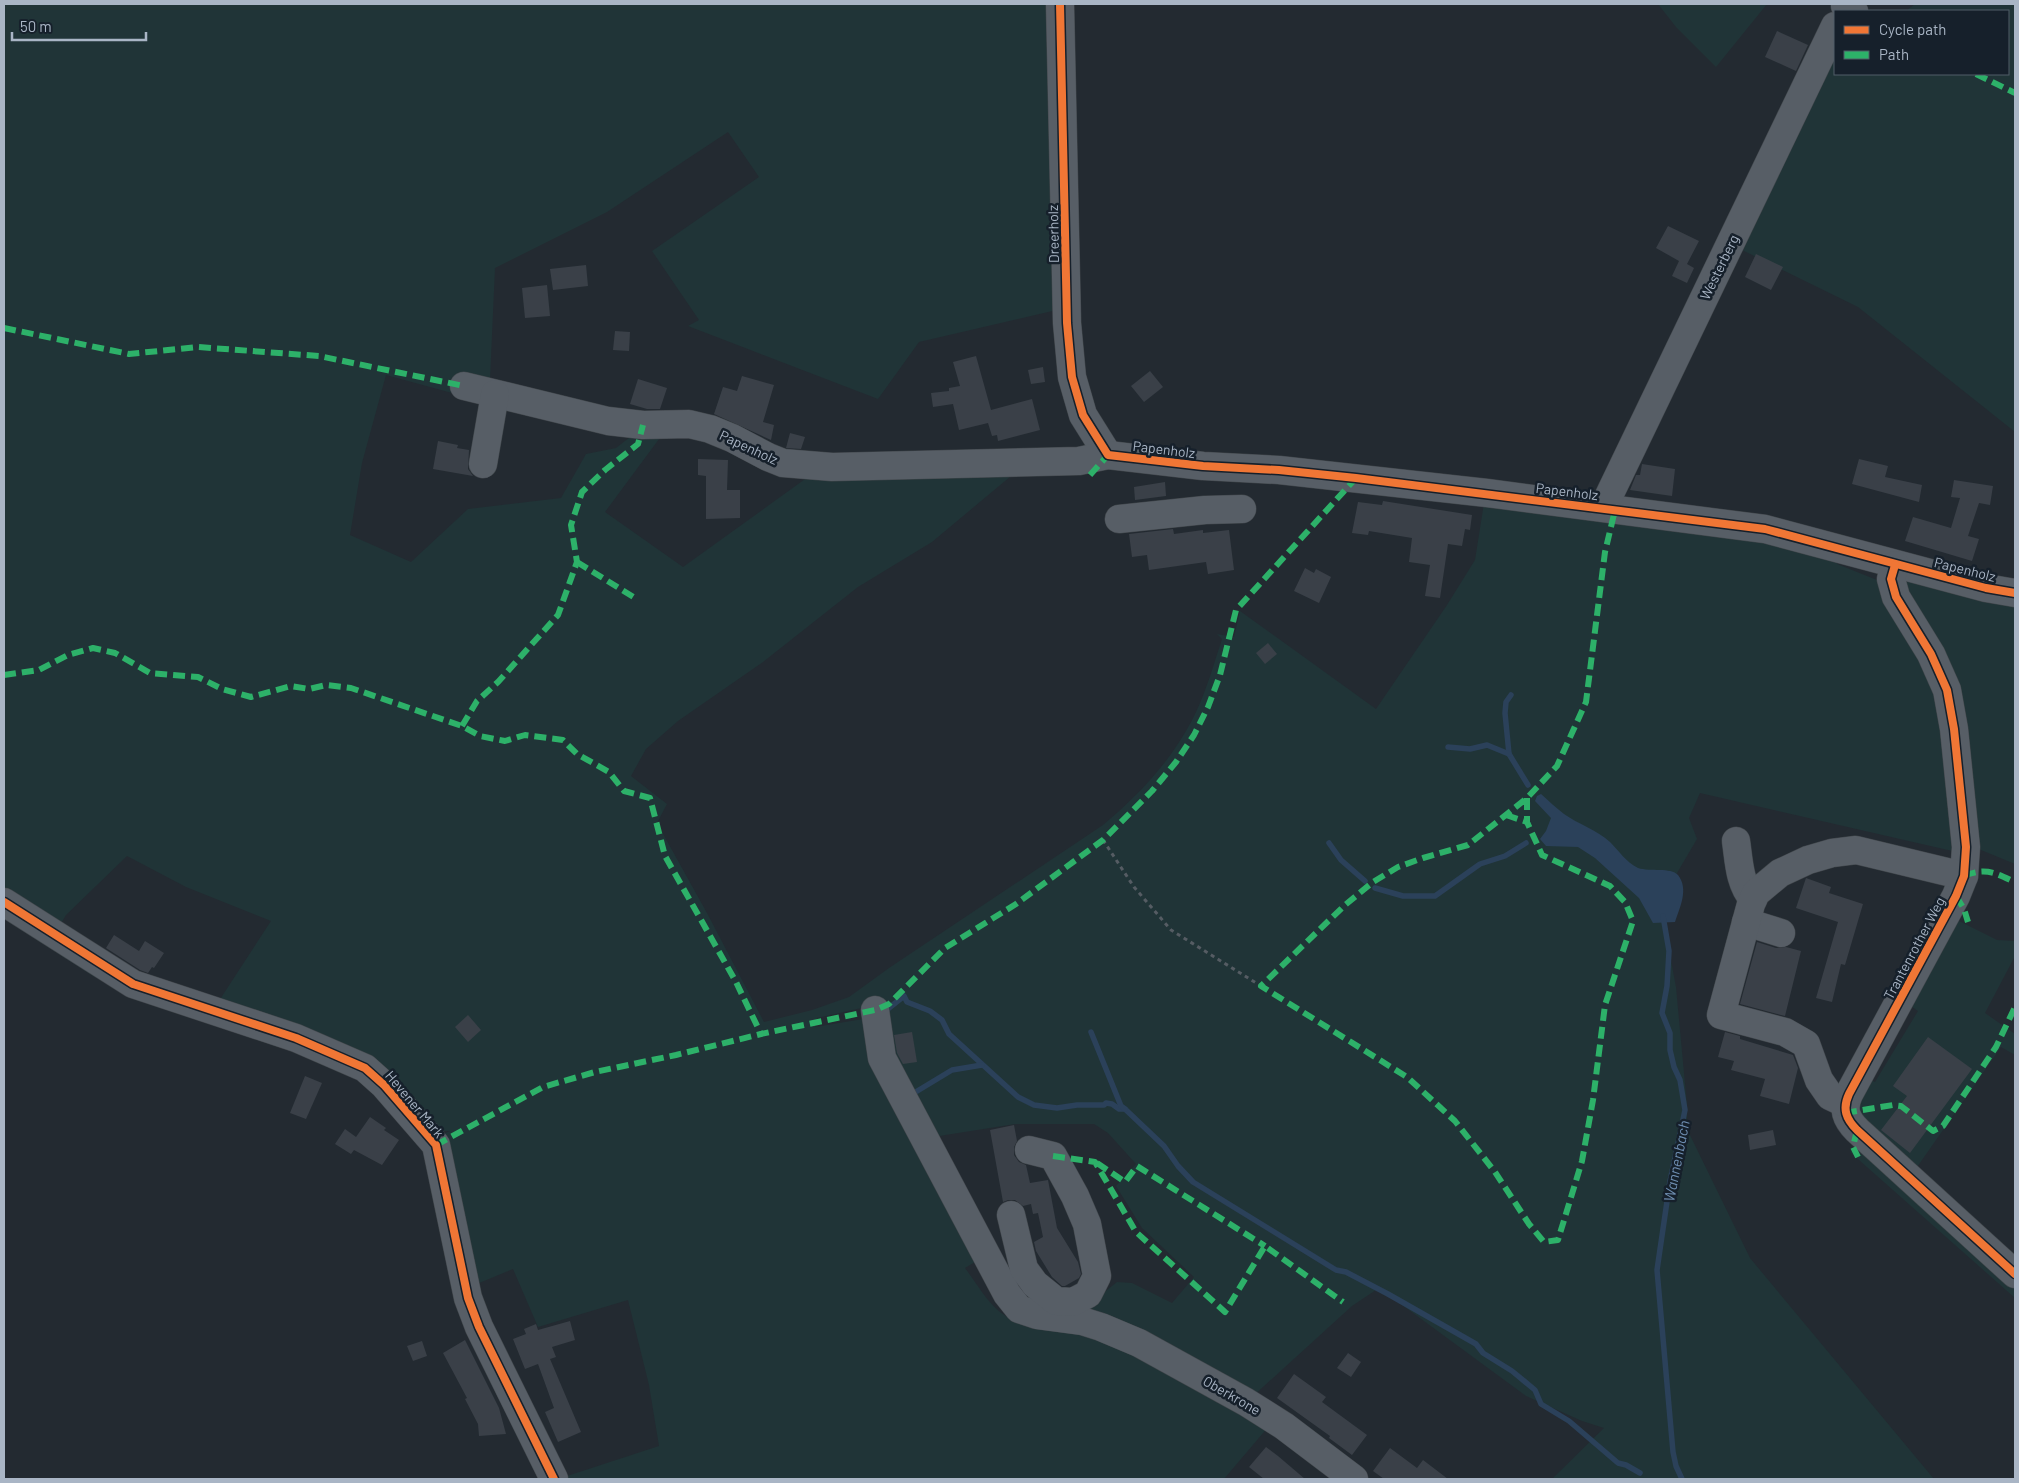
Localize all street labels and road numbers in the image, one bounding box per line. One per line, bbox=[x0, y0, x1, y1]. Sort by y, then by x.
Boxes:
street label: Dreerholz bbox=[1044, 205, 1062, 263]
street label: Westerberg bbox=[1696, 232, 1742, 302]
street label: Papenholz bbox=[717, 426, 781, 468]
street label: Papenholz bbox=[1132, 437, 1196, 461]
street label: Papenholz bbox=[1535, 479, 1599, 503]
street label: Papenholz bbox=[1933, 553, 1997, 585]
street label: Trantenrother Weg bbox=[1880, 894, 1948, 1002]
street label: Hevener Mark bbox=[382, 1067, 448, 1141]
street label: Oberkrone bbox=[1200, 1372, 1264, 1418]

